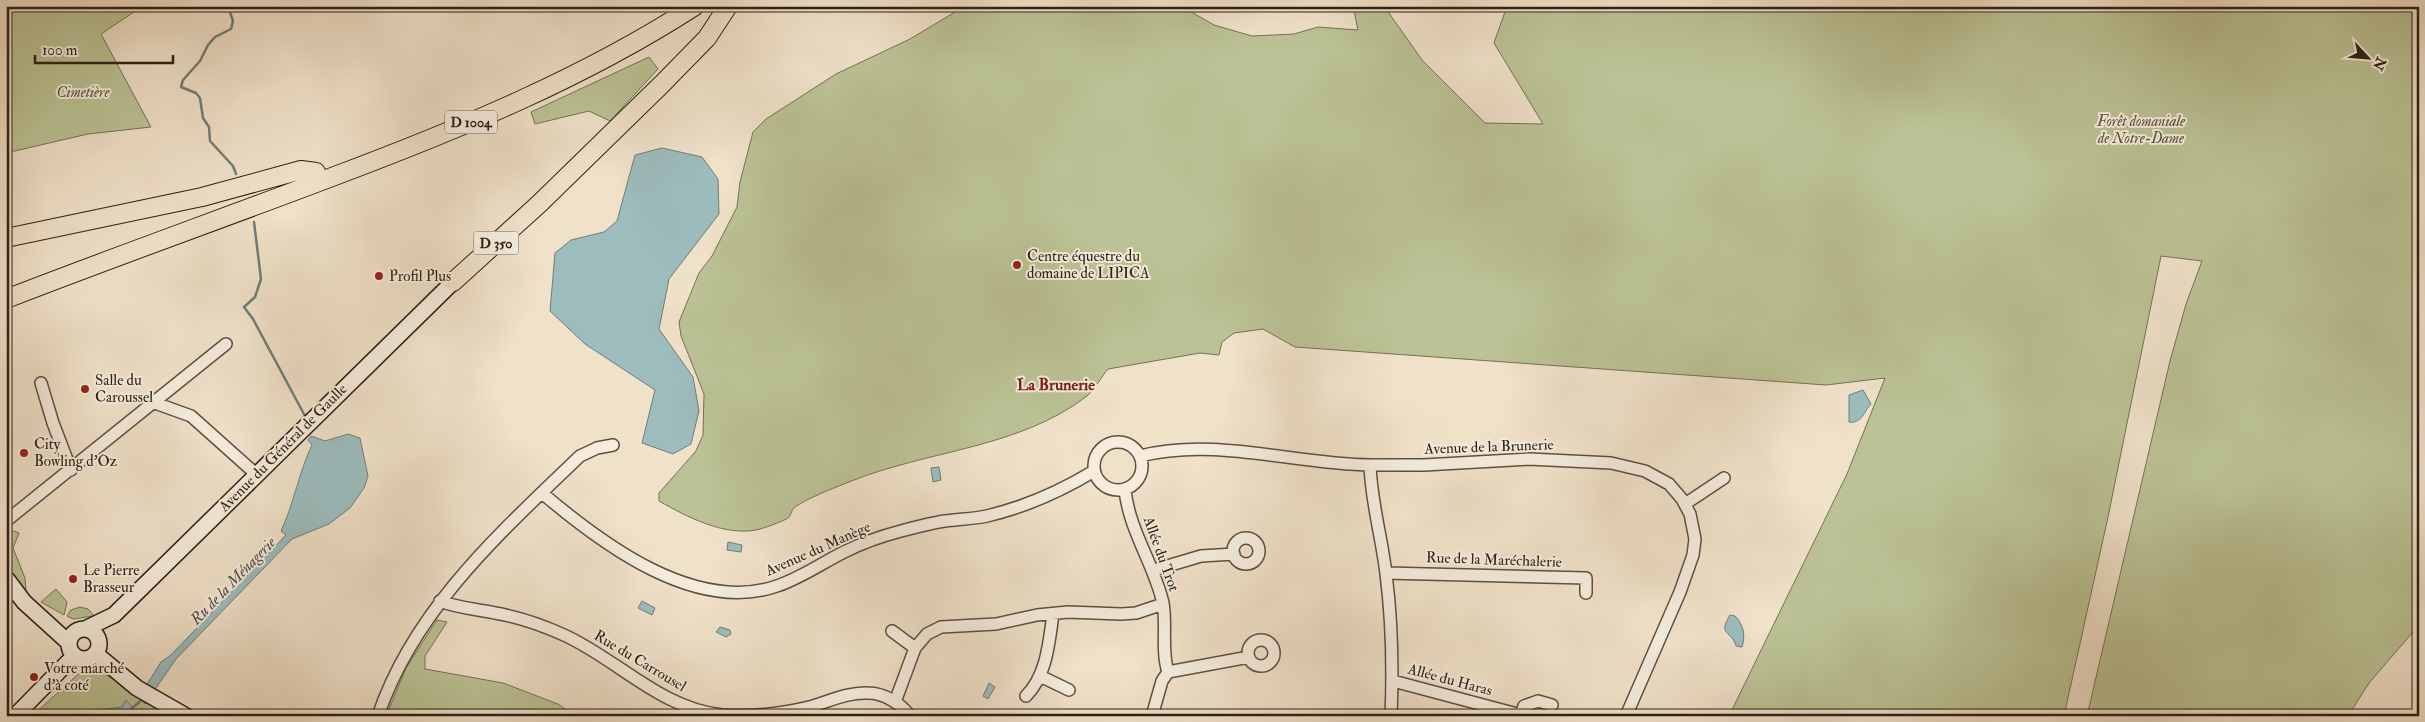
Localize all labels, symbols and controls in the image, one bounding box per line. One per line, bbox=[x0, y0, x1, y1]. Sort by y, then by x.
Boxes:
scale bar bbox=[35, 32, 172, 64]
north arrow bbox=[2342, 32, 2392, 82]
text: 100 m bbox=[42, 41, 78, 60]
text: N bbox=[2369, 53, 2390, 73]
park label: Cimetière bbox=[56, 83, 111, 102]
road number: D 1004 bbox=[445, 110, 497, 134]
park label: Forêt domaniale de Notre-Dame bbox=[2096, 112, 2186, 148]
road number: D 350 bbox=[474, 232, 518, 254]
place label: Centre équestre du domaine de LIPICA bbox=[1027, 247, 1150, 283]
marker: Centre équestre du domaine de LIPICA bbox=[1011, 259, 1023, 271]
place label: Profil Plus bbox=[389, 267, 451, 286]
marker: Profil Plus bbox=[373, 270, 385, 282]
place label: Salle du Caroussel bbox=[95, 371, 153, 407]
district label: La Brunerie bbox=[1017, 375, 1095, 395]
street label: Avenue du Général de Gaulle bbox=[214, 380, 351, 517]
marker: Salle du Caroussel bbox=[79, 383, 91, 395]
place label: City Bowling d'Oz bbox=[34, 435, 117, 471]
street label: Avenue de la Brunerie bbox=[1423, 435, 1554, 459]
marker: City Bowling d'Oz bbox=[18, 447, 30, 459]
street label: Allée du Trot bbox=[1138, 513, 1183, 594]
street label: Avenue du Manège bbox=[762, 517, 874, 581]
water label: Ru de la Ménagerie bbox=[185, 532, 280, 630]
street label: Rue de la Maréchalerie bbox=[1426, 548, 1562, 572]
place label: Le Pierre Brasseur bbox=[83, 561, 140, 597]
marker: Le Pierre Brasseur bbox=[67, 573, 79, 585]
street label: Rue du Carrousel bbox=[590, 626, 690, 696]
place label: Votre marché d'à coté bbox=[44, 659, 125, 695]
street label: Allée du Haras bbox=[1405, 659, 1494, 700]
marker: Votre marché d'à coté bbox=[28, 671, 40, 683]

